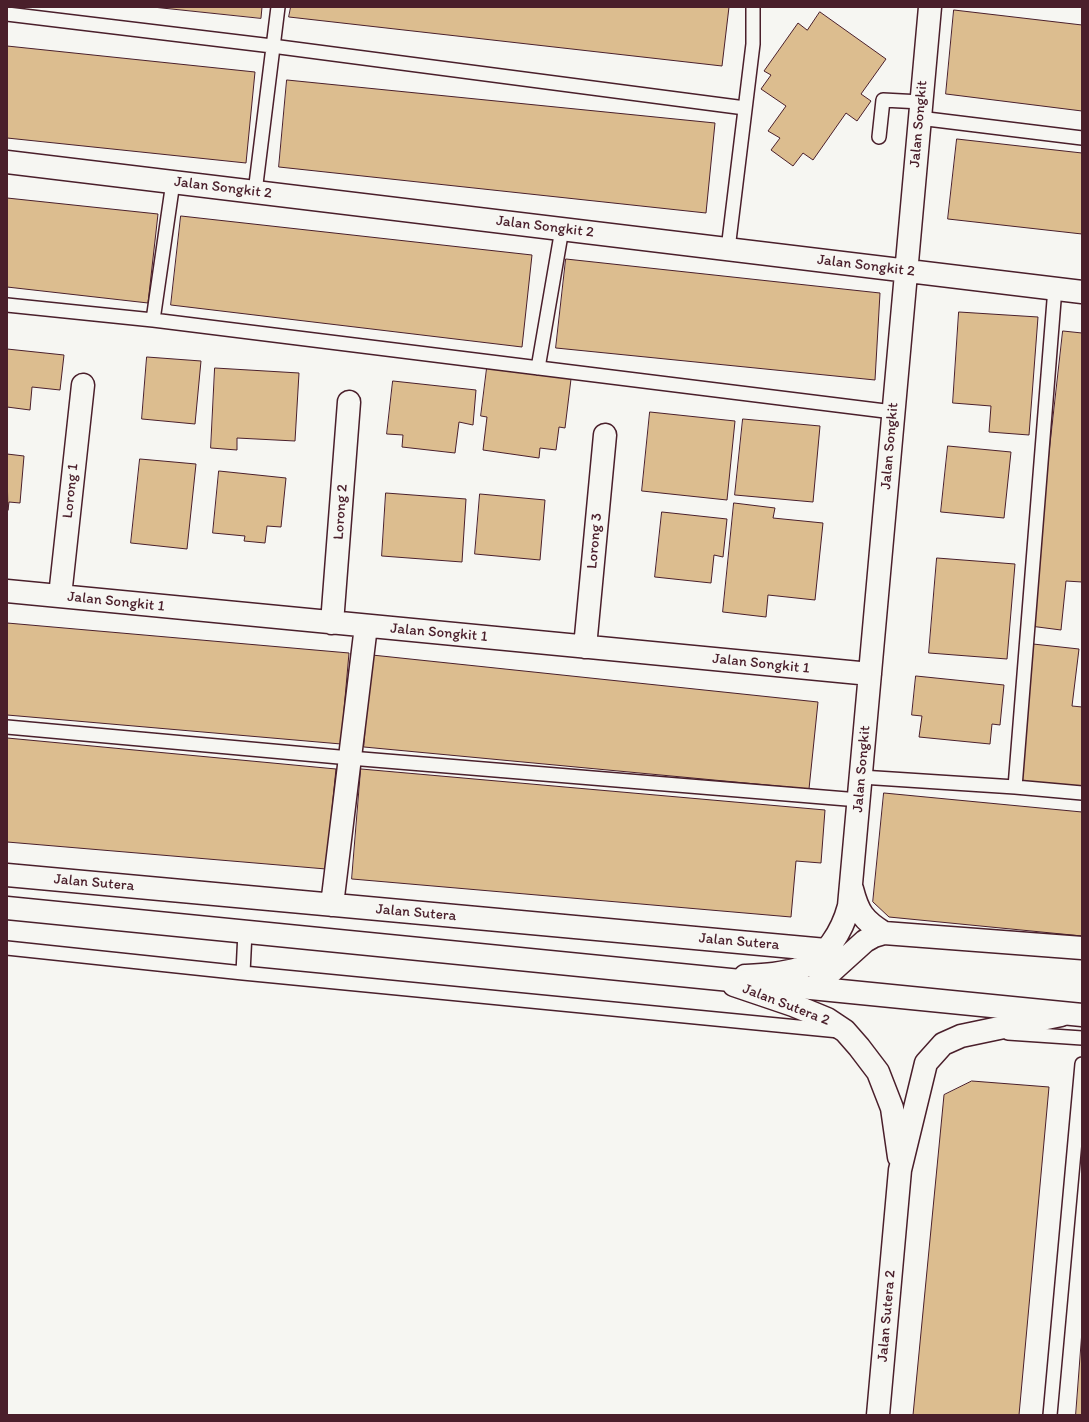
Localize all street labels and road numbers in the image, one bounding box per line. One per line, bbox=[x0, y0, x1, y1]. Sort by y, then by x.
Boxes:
street label: Jalan Songkit bbox=[906, 80, 932, 168]
street label: Jalan Songkit 2 bbox=[173, 173, 273, 203]
street label: Jalan Songkit 2 bbox=[495, 212, 595, 242]
street label: Jalan Songkit 2 bbox=[816, 251, 916, 281]
street label: Jalan Songkit bbox=[877, 402, 903, 490]
street label: Lorong 1 bbox=[59, 463, 83, 519]
street label: Lorong 2 bbox=[330, 484, 352, 540]
street label: Lorong 3 bbox=[584, 512, 606, 570]
street label: Jalan Songkit 1 bbox=[67, 588, 165, 616]
street label: Jalan Songkit 1 bbox=[390, 620, 488, 646]
street label: Jalan Songkit 1 bbox=[712, 650, 810, 678]
street label: Jalan Songkit bbox=[849, 725, 875, 813]
street label: Jalan Sutera bbox=[53, 871, 135, 895]
street label: Jalan Sutera bbox=[375, 901, 457, 925]
street label: Jalan Sutera bbox=[698, 930, 780, 954]
street label: Jalan Sutera 2 bbox=[740, 980, 832, 1030]
street label: Jalan Sutera 2 bbox=[874, 1269, 900, 1363]

